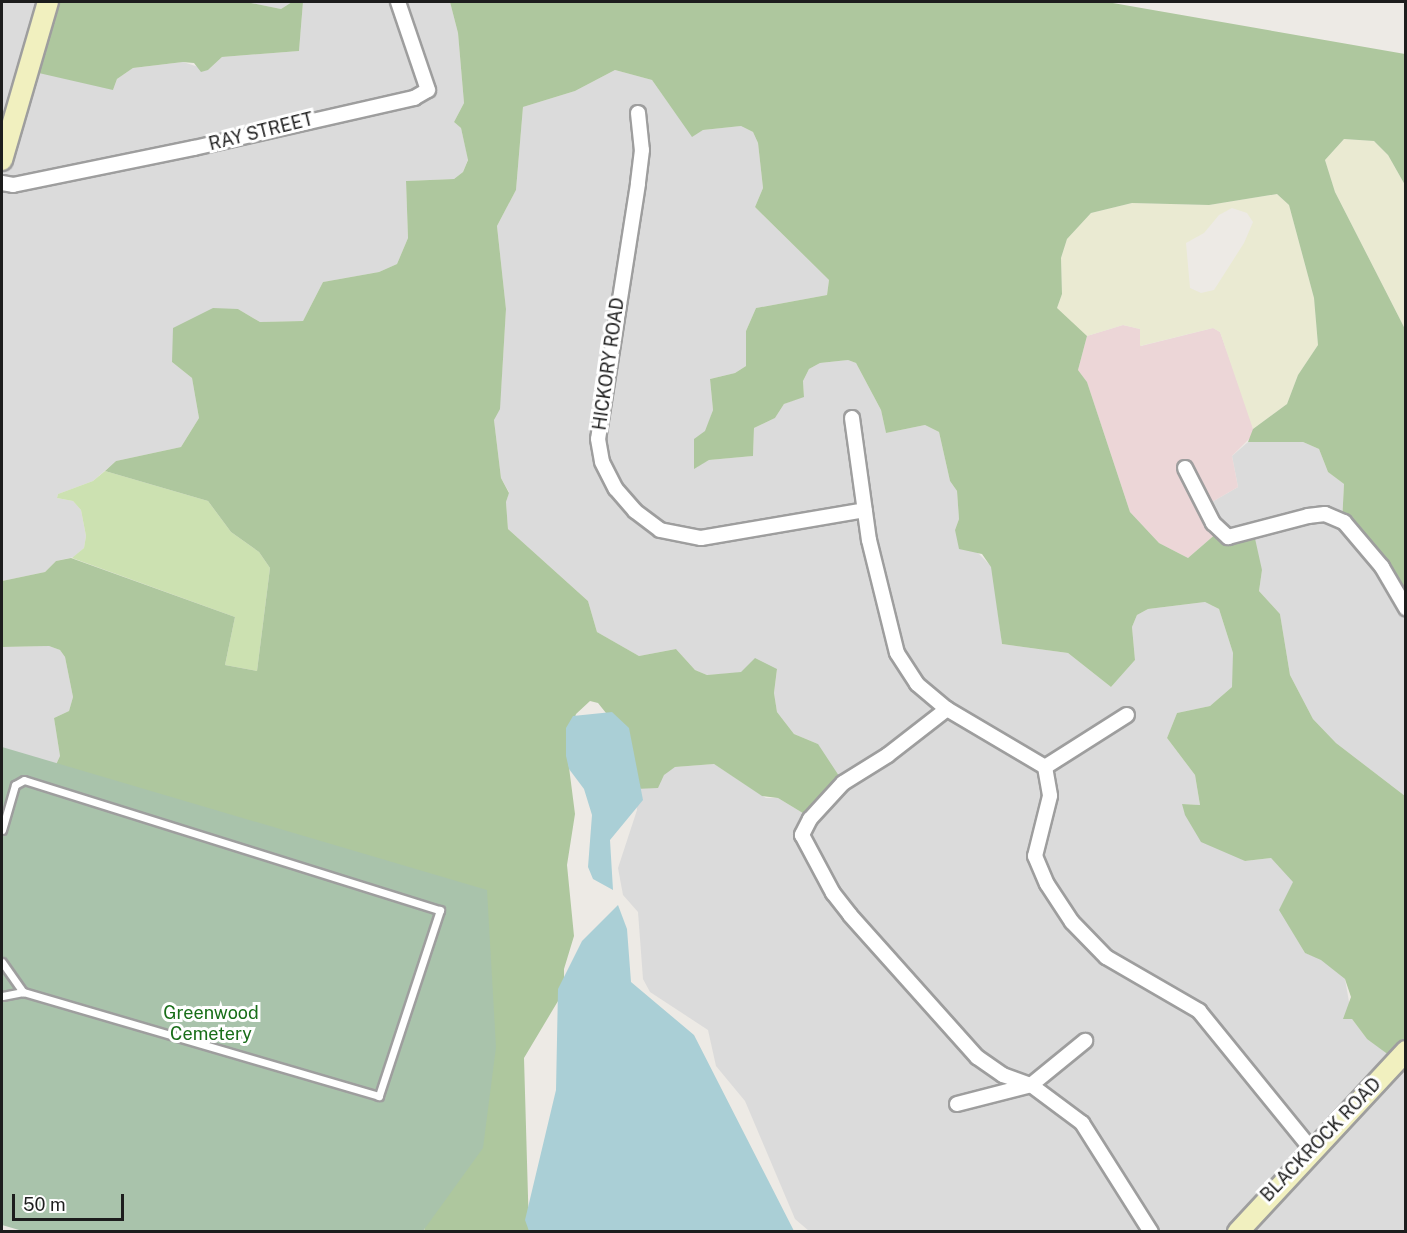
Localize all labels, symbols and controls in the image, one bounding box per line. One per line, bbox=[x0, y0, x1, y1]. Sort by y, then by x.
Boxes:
street label: RAY STREET bbox=[206, 109, 316, 155]
street label: HICKORY ROAD bbox=[589, 296, 629, 432]
park label: Greenwood Cemetery bbox=[163, 1003, 259, 1046]
street label: BLACKROCK ROAD bbox=[1256, 1074, 1386, 1206]
scale bar bbox=[15, 1182, 128, 1220]
text: 50 m bbox=[23, 1194, 66, 1215]

